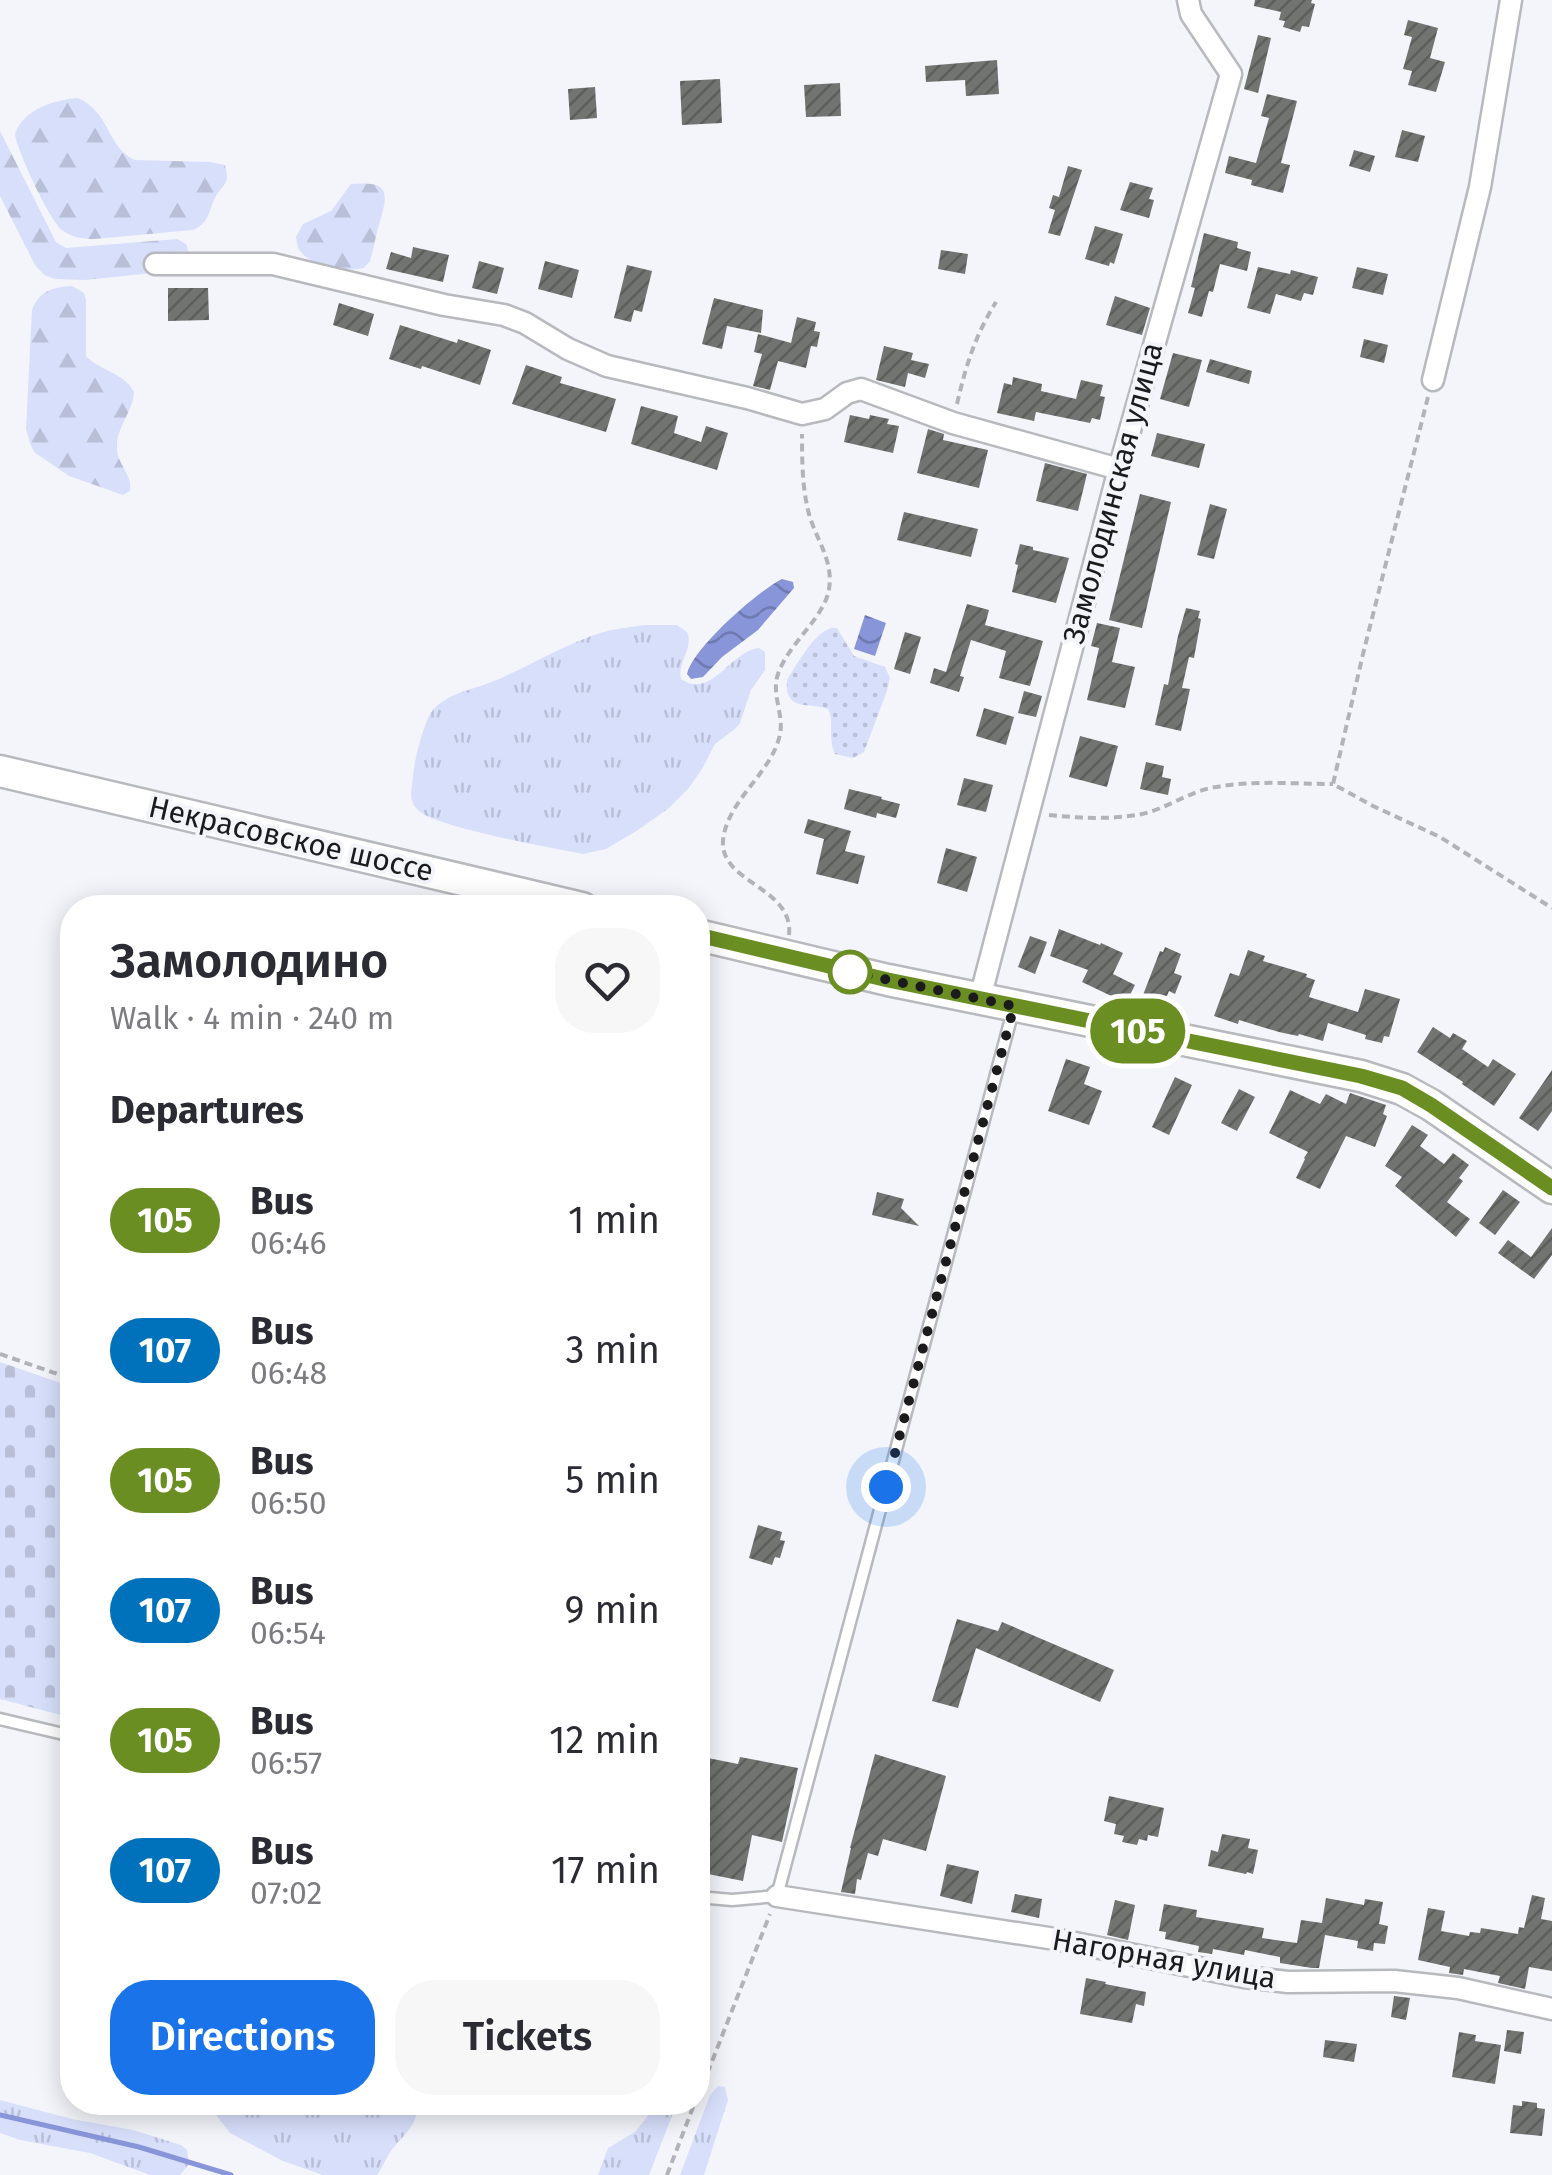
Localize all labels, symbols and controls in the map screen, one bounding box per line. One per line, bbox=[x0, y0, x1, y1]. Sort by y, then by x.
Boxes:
street label: Замолодинская улица bbox=[1055, 339, 1171, 647]
street label: Некрасовское шоссе bbox=[145, 789, 437, 889]
button: heart bbox=[555, 928, 660, 1033]
text: Замолодино bbox=[110, 932, 388, 990]
unlabelled marker bbox=[829, 951, 871, 993]
line badge: 105 bbox=[1080, 998, 1196, 1064]
text: Walk · 4 min · 240 m bbox=[110, 999, 394, 1037]
text: 105 bbox=[1110, 1010, 1166, 1052]
text: Departures bbox=[110, 1087, 304, 1133]
text: Bus bbox=[250, 1178, 314, 1224]
text: 1 min bbox=[568, 1197, 660, 1243]
text: 105 bbox=[137, 1199, 193, 1241]
text: 06:46 bbox=[250, 1224, 327, 1262]
text: Bus bbox=[250, 1308, 314, 1354]
text: 3 min bbox=[565, 1327, 660, 1373]
text: 107 bbox=[139, 1329, 191, 1371]
text: 06:48 bbox=[250, 1354, 327, 1392]
text: Bus bbox=[250, 1438, 314, 1484]
text: 5 min bbox=[565, 1457, 660, 1503]
text: 105 bbox=[137, 1459, 193, 1501]
your location bbox=[861, 1462, 911, 1512]
text: 06:50 bbox=[250, 1484, 327, 1522]
text: Bus bbox=[250, 1568, 314, 1614]
text: 9 min bbox=[564, 1587, 660, 1633]
text: 107 bbox=[139, 1589, 191, 1631]
text: 06:54 bbox=[250, 1614, 326, 1652]
text: Bus bbox=[250, 1698, 314, 1744]
text: 12 min bbox=[549, 1717, 660, 1763]
text: 105 bbox=[137, 1719, 193, 1761]
text: 06:57 bbox=[250, 1744, 322, 1782]
text: Bus bbox=[250, 1828, 314, 1874]
text: 17 min bbox=[551, 1847, 660, 1893]
text: 107 bbox=[139, 1849, 191, 1891]
text: 07:02 bbox=[250, 1874, 322, 1912]
street label: Нагорная улица bbox=[1049, 1922, 1279, 1996]
button: Directions bbox=[110, 1980, 375, 2095]
button: Tickets bbox=[395, 1980, 660, 2095]

